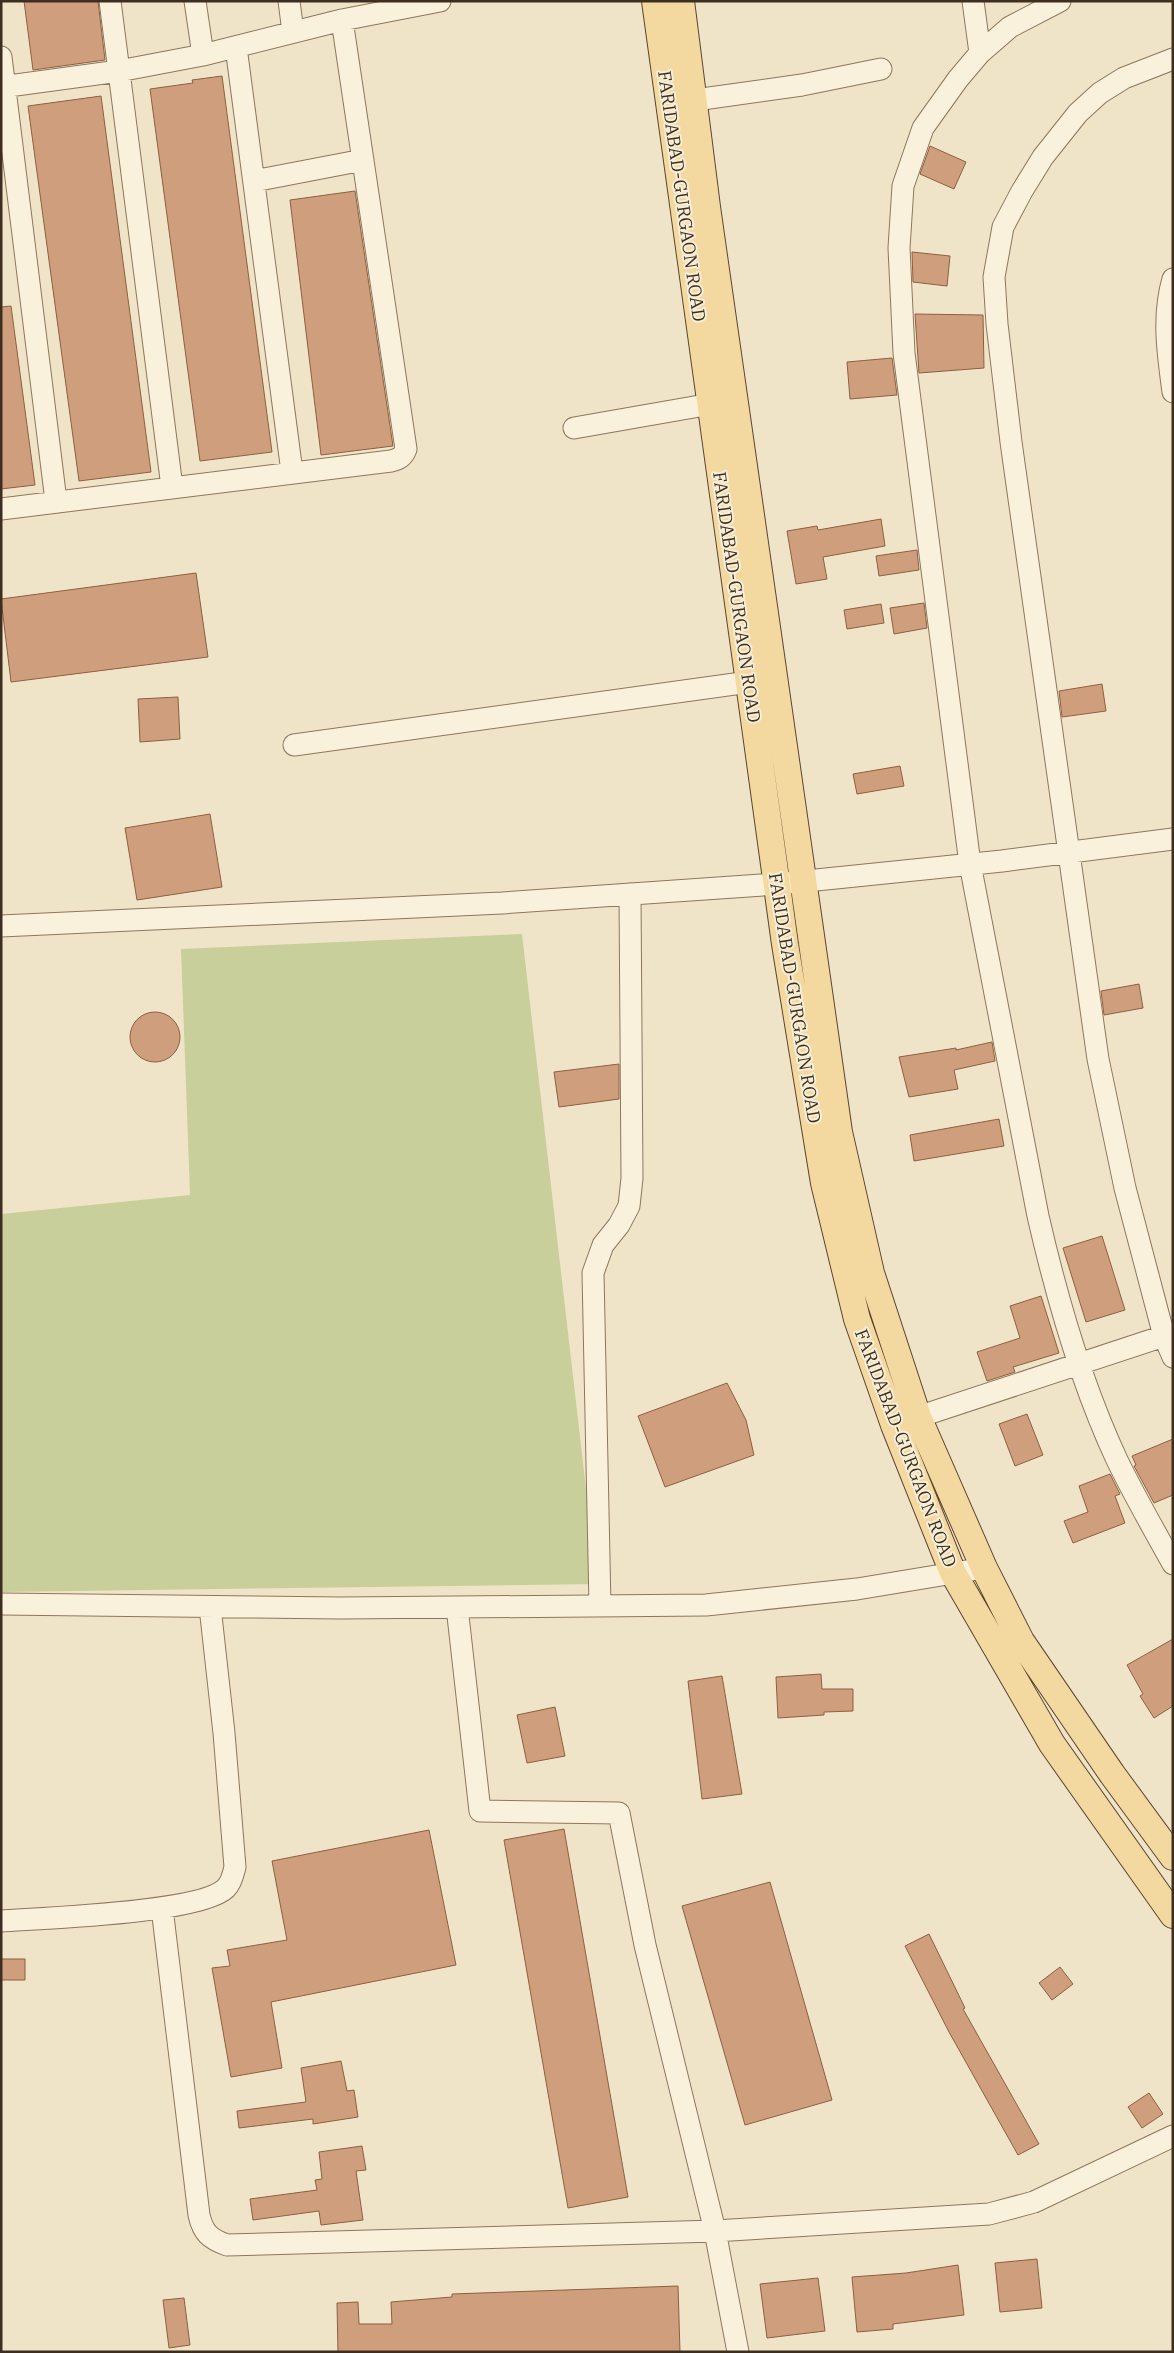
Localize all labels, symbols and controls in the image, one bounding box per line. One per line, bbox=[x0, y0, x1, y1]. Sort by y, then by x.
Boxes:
street label: FARIDABAD-GURGAON ROAD bbox=[653, 69, 711, 323]
street label: FARIDABAD-GURGAON ROAD bbox=[708, 470, 766, 724]
street label: FARIDABAD-GURGAON ROAD bbox=[764, 871, 826, 1125]
street label: FARIDABAD-GURGAON ROAD bbox=[850, 1326, 962, 1570]

